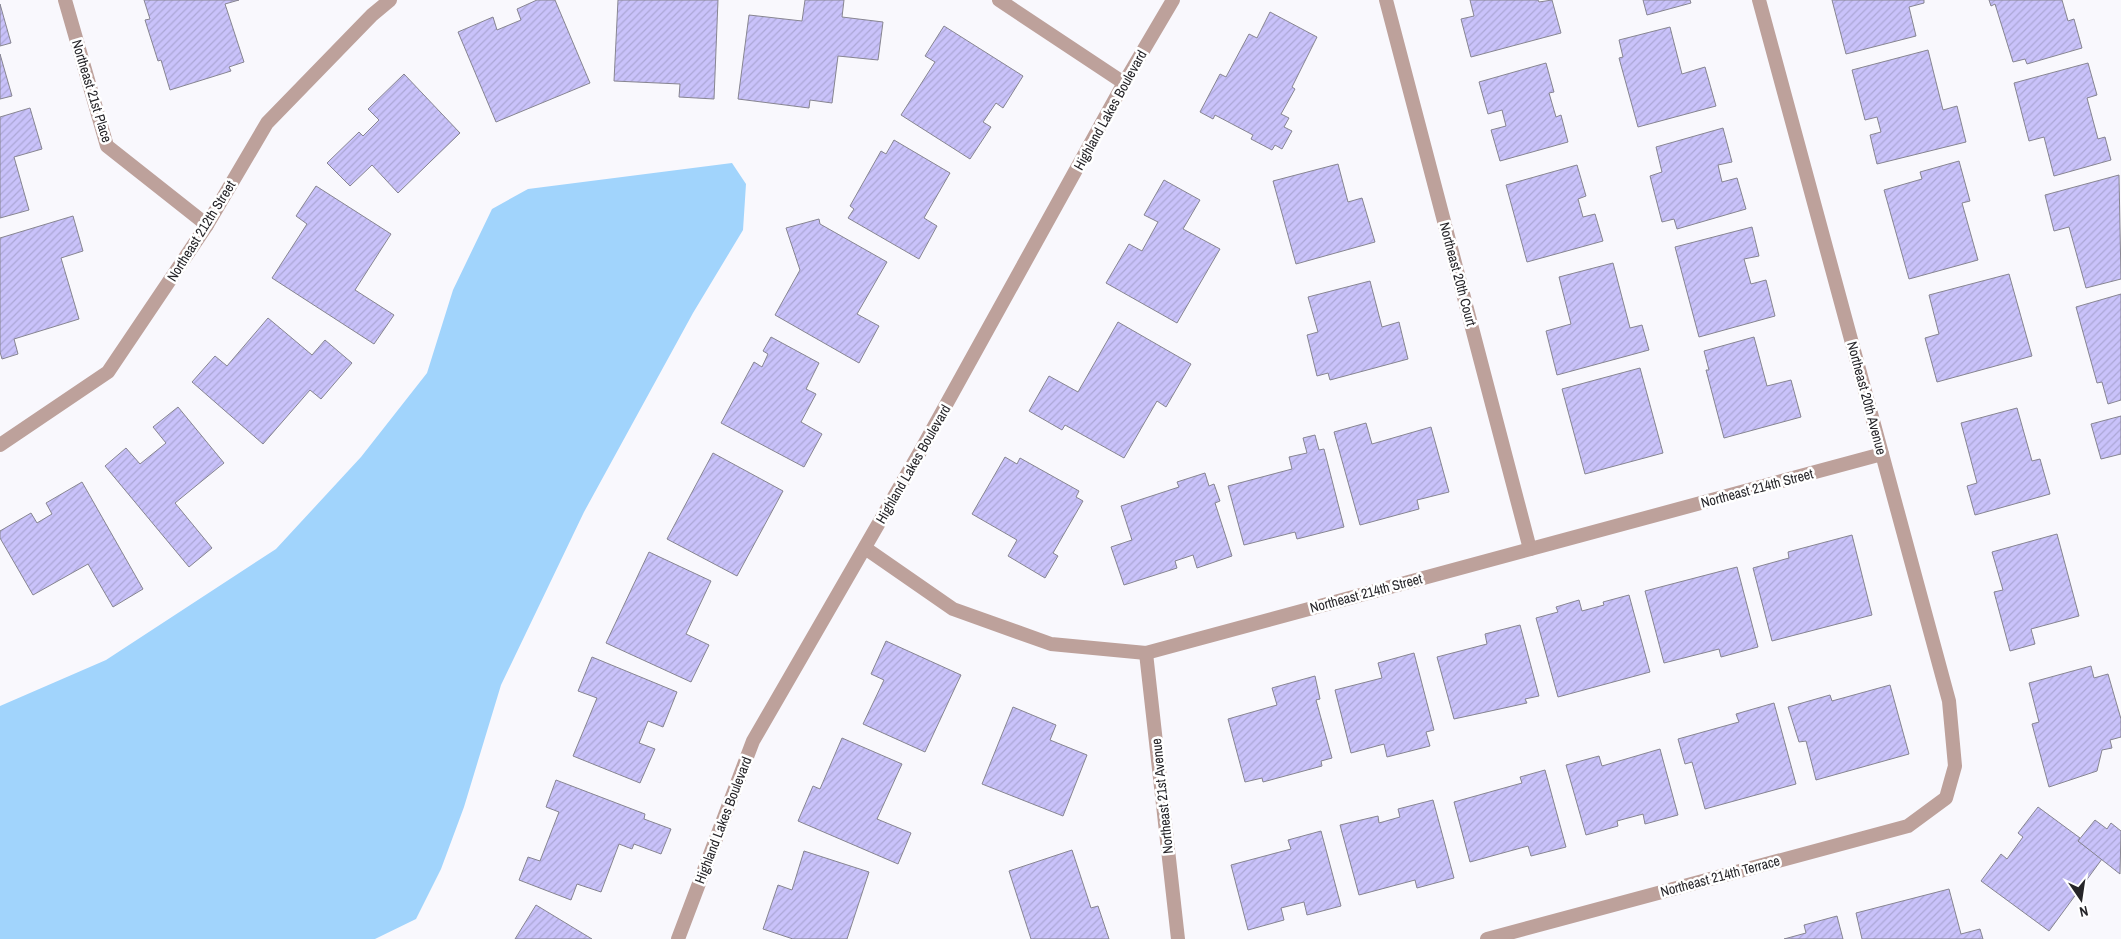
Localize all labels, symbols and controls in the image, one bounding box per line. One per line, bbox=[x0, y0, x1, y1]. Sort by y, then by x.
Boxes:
street label: Northeast 21st Place bbox=[68, 37, 116, 145]
street label: Highland Lakes Boulevard bbox=[1069, 47, 1151, 173]
street label: Northeast 212th Street bbox=[163, 177, 239, 285]
street label: Northeast 20th Court bbox=[1436, 220, 1480, 328]
street label: Northeast 20th Avenue bbox=[1843, 339, 1891, 457]
street label: Highland Lakes Boulevard bbox=[872, 401, 954, 527]
street label: Northeast 214th Street bbox=[1699, 464, 1815, 512]
street label: Northeast 214th Street bbox=[1308, 569, 1424, 617]
street label: Northeast 21st Avenue bbox=[1147, 737, 1177, 855]
street label: Highland Lakes Boulevard bbox=[690, 754, 756, 886]
street label: Northeast 214th Terrace bbox=[1658, 851, 1782, 901]
north arrow bbox=[2056, 874, 2106, 924]
text: N bbox=[2078, 902, 2090, 921]

